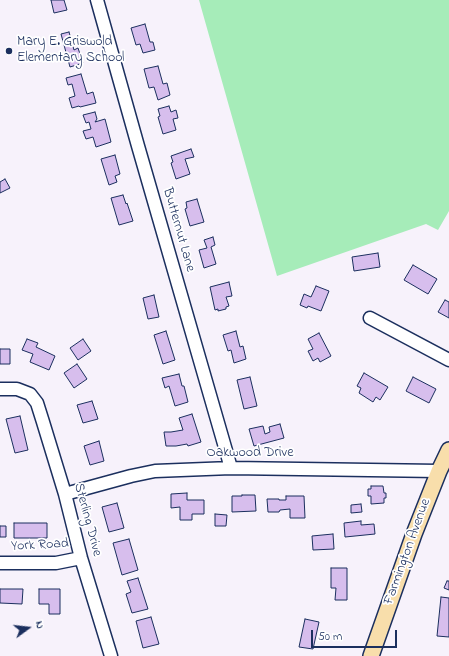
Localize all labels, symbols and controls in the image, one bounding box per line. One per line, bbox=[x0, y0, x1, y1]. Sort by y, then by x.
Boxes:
place label: Mary E. Griswold Elementary School bbox=[17, 35, 124, 68]
marker: Mary E. Griswold Elementary School bbox=[4, 46, 14, 56]
street label: Butternut Lane bbox=[158, 186, 198, 274]
street label: Oakwood Drive bbox=[206, 446, 294, 462]
street label: Sterling Drive bbox=[69, 482, 105, 558]
street label: Farmington Avenue bbox=[381, 497, 435, 607]
street label: York Road bbox=[11, 536, 69, 556]
north arrow bbox=[8, 608, 48, 648]
text: N bbox=[31, 619, 48, 631]
scale bar bbox=[313, 622, 399, 648]
text: 50 m bbox=[318, 628, 342, 646]

